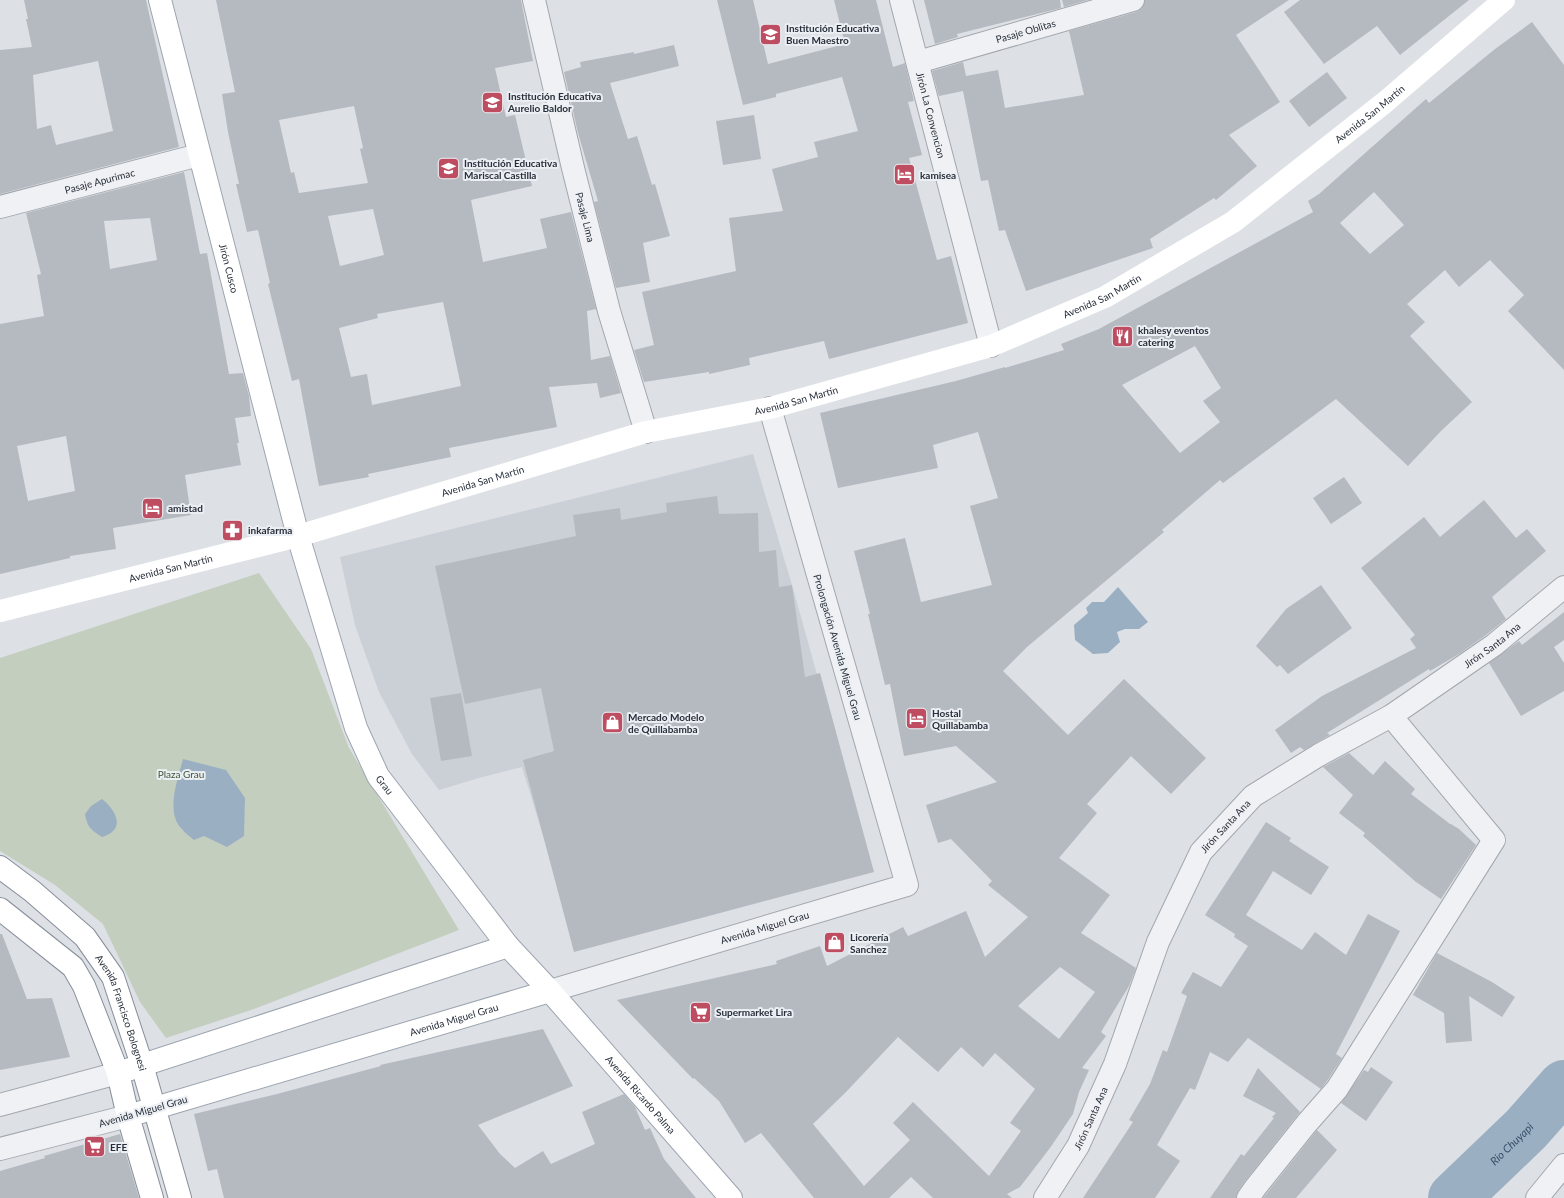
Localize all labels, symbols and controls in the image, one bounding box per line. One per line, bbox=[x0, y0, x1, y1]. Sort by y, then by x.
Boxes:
street label: Pasaje Oblitas bbox=[994, 17, 1057, 45]
school or university icon: Institución Educativa Buen Maestro bbox=[758, 21, 784, 47]
place label: Institución Educativa Buen Maestro bbox=[786, 22, 879, 46]
street label: Jirón La Convencion bbox=[914, 71, 948, 160]
street label: Avenida San Martín bbox=[1332, 82, 1407, 145]
school or university icon: Institución Educativa Aurelio Baldor bbox=[479, 89, 505, 115]
place label: Institución Educativa Aurelio Baldor bbox=[507, 90, 601, 114]
school or university icon: Institución Educativa Mariscal Castilla bbox=[436, 156, 462, 182]
place label: Institución Educativa Mariscal Castilla bbox=[464, 157, 557, 181]
hotel icon: kamisea bbox=[892, 162, 918, 188]
street label: Pasaje Apurimac bbox=[63, 166, 136, 196]
place label: kamisea bbox=[920, 169, 956, 181]
street label: Pasaje Lima bbox=[573, 191, 597, 243]
street label: Jirón Cusco bbox=[217, 242, 241, 295]
street label: Avenida San Martín bbox=[1061, 271, 1143, 320]
restaurant icon: khalesy eventos catering bbox=[1109, 323, 1135, 349]
place label: khalesy eventos catering bbox=[1138, 324, 1209, 348]
street label: Avenida San Martín bbox=[753, 383, 839, 417]
street label: Avenida San Martín bbox=[440, 463, 525, 499]
hotel icon: amistad bbox=[140, 495, 166, 521]
place label: amistad bbox=[168, 502, 203, 514]
pharmacy icon: inkafarma bbox=[219, 517, 245, 543]
place label: inkafarma bbox=[248, 524, 292, 536]
street label: Avenida San Martín bbox=[128, 552, 214, 584]
street label: Prolongación Avenida Miguel Grau bbox=[811, 573, 865, 721]
street label: Jirón Santa Ana bbox=[1461, 620, 1523, 670]
hotel icon: Hostal Quillabamba bbox=[904, 706, 930, 732]
place label: Hostal Quillabamba bbox=[932, 707, 988, 731]
shop icon: Mercado Modelo de Quillabamba bbox=[600, 710, 626, 736]
place label: Mercado Modelo de Quillabamba bbox=[628, 711, 705, 735]
park label: Plaza Grau bbox=[158, 768, 204, 780]
street label: Grau bbox=[374, 773, 396, 797]
street label: Jirón Santa Ana bbox=[1198, 797, 1253, 855]
street label: Avenida Miguel Grau bbox=[719, 908, 810, 946]
shop icon: Licorería Sanchez bbox=[821, 930, 847, 956]
place label: Licorería Sanchez bbox=[850, 931, 889, 955]
street label: Avenida Francisco Bolognesi bbox=[93, 952, 149, 1072]
supermarket icon: Supermarket Lira bbox=[688, 999, 714, 1025]
street label: Avenida Miguel Grau bbox=[408, 1001, 500, 1038]
place label: Supermarket Lira bbox=[716, 1006, 792, 1018]
street label: Avenida Ricardo Palma bbox=[603, 1053, 678, 1136]
street label: Jirón Santa Ana bbox=[1071, 1085, 1110, 1152]
street label: Avenida Miguel Grau bbox=[97, 1093, 189, 1129]
water label: Rio Chuyapi bbox=[1487, 1119, 1536, 1167]
supermarket icon: EFE bbox=[81, 1134, 107, 1160]
place label: EFE bbox=[110, 1141, 127, 1153]

